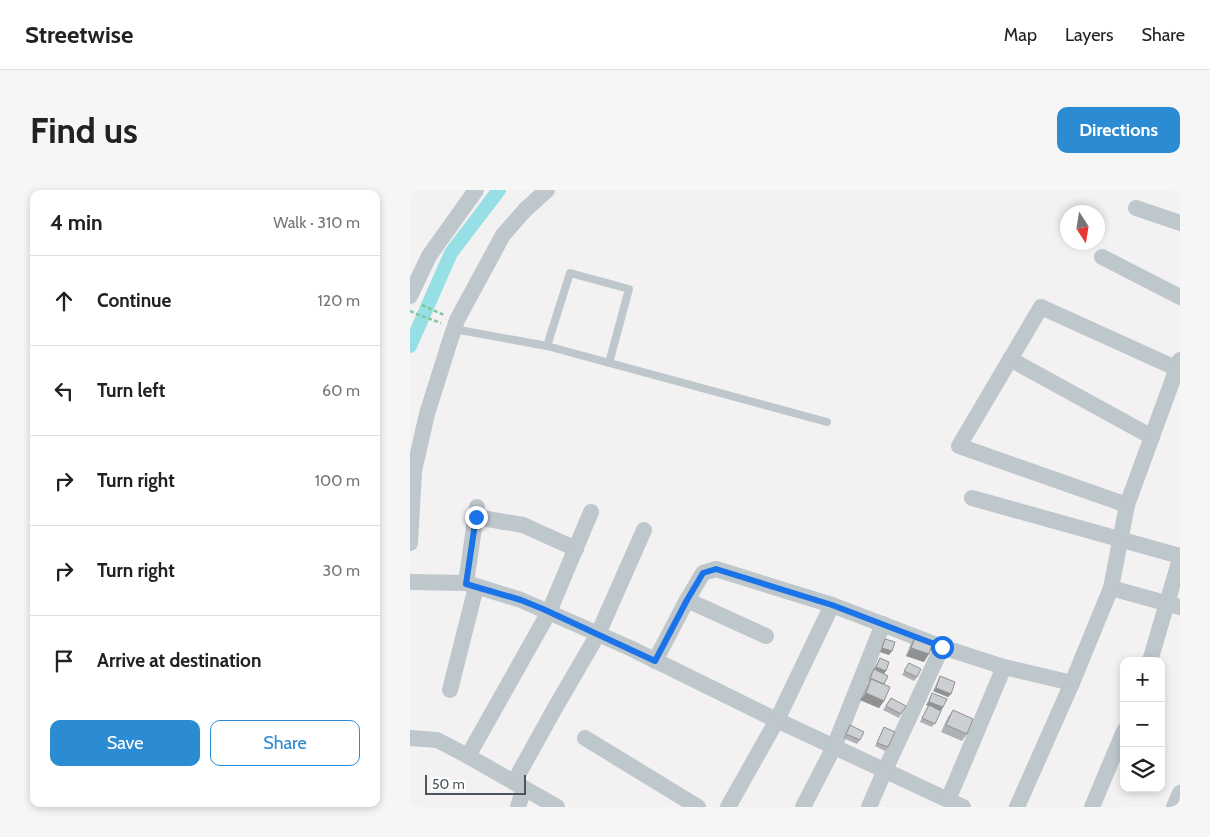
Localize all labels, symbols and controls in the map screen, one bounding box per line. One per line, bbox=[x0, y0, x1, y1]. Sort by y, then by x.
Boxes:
text: Streetwise bbox=[25, 20, 133, 49]
text: Map bbox=[1004, 24, 1037, 46]
text: Layers bbox=[1065, 24, 1114, 46]
text: Share bbox=[1142, 24, 1185, 46]
button: Directions bbox=[1057, 107, 1180, 153]
text: Find us bbox=[30, 109, 138, 152]
north arrow bbox=[1060, 205, 1105, 250]
text: 4 min bbox=[50, 210, 103, 235]
text: Walk · 310 m bbox=[273, 213, 360, 232]
icon: ahead bbox=[50, 287, 78, 315]
text: Continue bbox=[97, 289, 171, 312]
text: 120 m bbox=[318, 291, 360, 310]
icon: left bbox=[50, 377, 78, 405]
text: Turn left bbox=[97, 379, 165, 402]
text: 60 m bbox=[322, 381, 360, 400]
icon: right bbox=[50, 467, 78, 495]
text: Turn right bbox=[97, 469, 175, 492]
text: 100 m bbox=[315, 471, 360, 490]
route end bbox=[465, 506, 488, 529]
icon: right bbox=[50, 557, 78, 585]
text: Turn right bbox=[97, 559, 175, 582]
text: 30 m bbox=[323, 561, 360, 580]
route start bbox=[931, 636, 954, 659]
icon: arrive bbox=[50, 647, 78, 675]
text: Arrive at destination bbox=[97, 649, 261, 672]
map controls bbox=[1120, 657, 1165, 792]
button: + bbox=[1120, 657, 1165, 702]
button: − bbox=[1120, 702, 1165, 747]
button: Save bbox=[50, 720, 200, 766]
button: Share bbox=[210, 720, 360, 766]
button: layers bbox=[1120, 747, 1165, 792]
scale bar bbox=[425, 772, 526, 795]
text: 50 m bbox=[432, 775, 465, 793]

